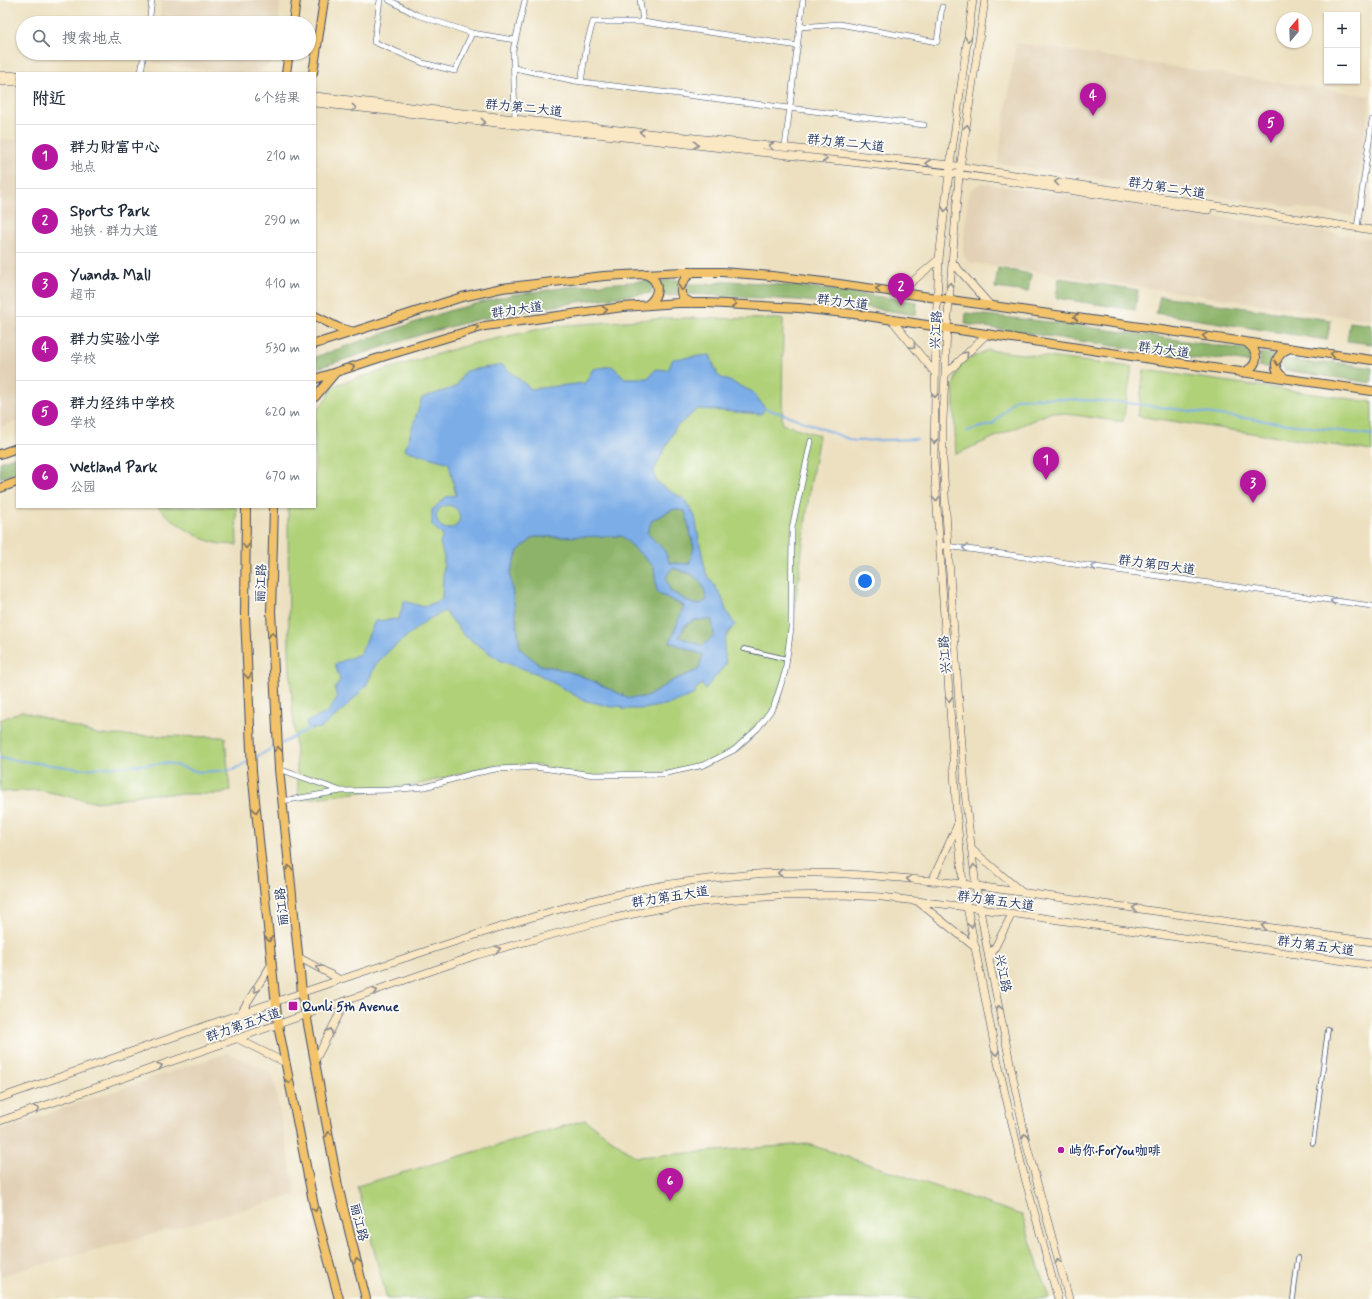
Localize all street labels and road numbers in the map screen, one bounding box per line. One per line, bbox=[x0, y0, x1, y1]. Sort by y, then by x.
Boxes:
street label: 群力第二大道 bbox=[484, 96, 564, 121]
street label: 群力第二大道 bbox=[806, 131, 886, 156]
street label: 群力第二大道 bbox=[1127, 174, 1207, 203]
street label: 群力大道 bbox=[816, 291, 870, 314]
street label: 群力大道 bbox=[490, 298, 544, 323]
street label: 兴江路 bbox=[927, 310, 946, 350]
street label: 群力大道 bbox=[1137, 338, 1191, 363]
street label: 群力第四大道 bbox=[1117, 552, 1197, 579]
street label: 丽江路 bbox=[252, 563, 271, 603]
street label: 兴江路 bbox=[936, 635, 955, 675]
street label: 群力第五大道 bbox=[630, 883, 710, 912]
street label: 丽江路 bbox=[272, 887, 293, 927]
street label: 群力第五大道 bbox=[956, 888, 1036, 915]
street label: 群力第五大道 bbox=[1276, 933, 1356, 960]
street label: 兴江路 bbox=[990, 953, 1015, 994]
street label: 群力第五大道 bbox=[204, 1005, 283, 1046]
street label: 丽江路 bbox=[346, 1201, 372, 1243]

